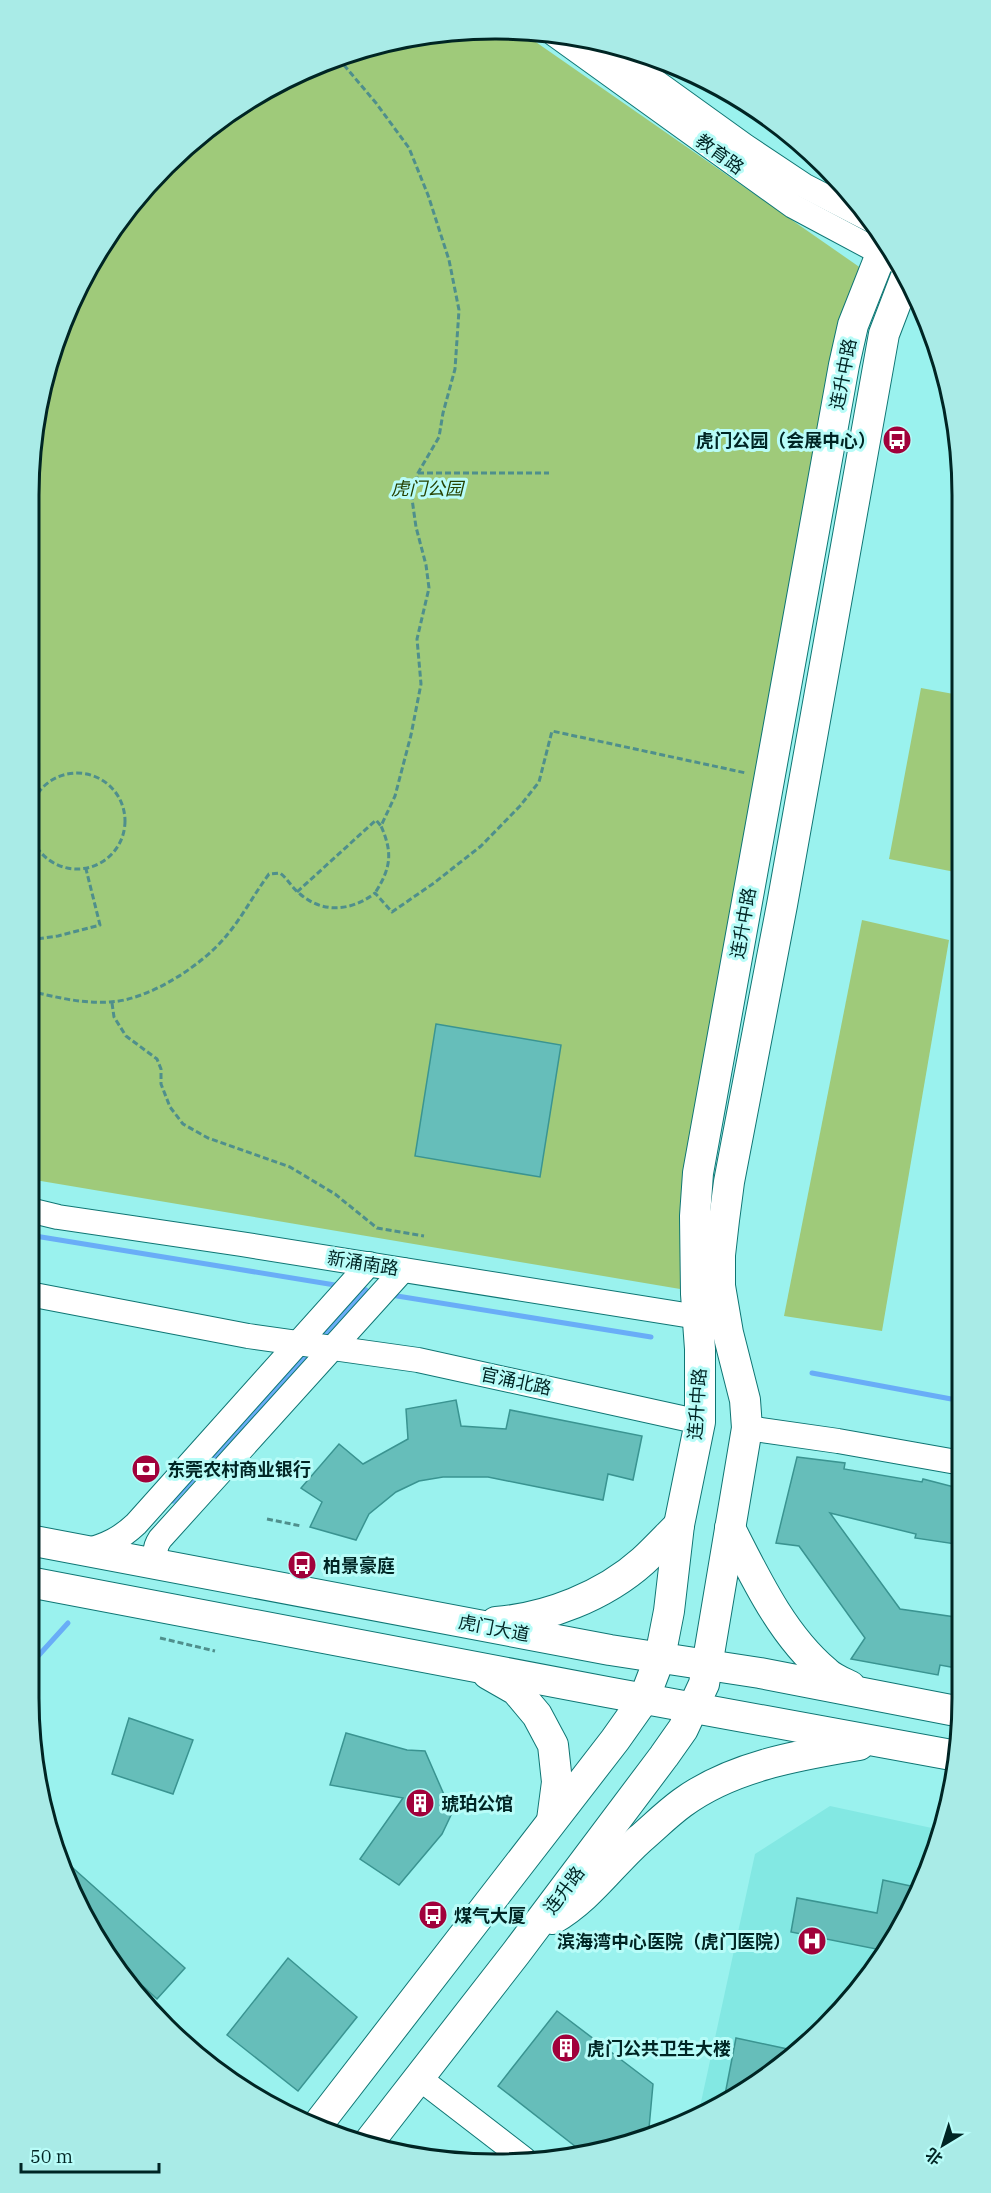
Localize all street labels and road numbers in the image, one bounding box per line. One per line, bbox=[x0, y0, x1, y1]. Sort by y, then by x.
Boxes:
street label: 教育路 bbox=[691, 129, 749, 179]
street label: 连升中路 bbox=[825, 336, 861, 412]
street label: 连升中路 bbox=[725, 886, 761, 960]
street label: 新涌南路 bbox=[326, 1246, 400, 1280]
street label: 官涌北路 bbox=[478, 1362, 554, 1400]
street label: 连升中路 bbox=[683, 1367, 711, 1441]
street label: 虎门大道 bbox=[456, 1610, 532, 1646]
street label: 连升路 bbox=[539, 1862, 589, 1918]

